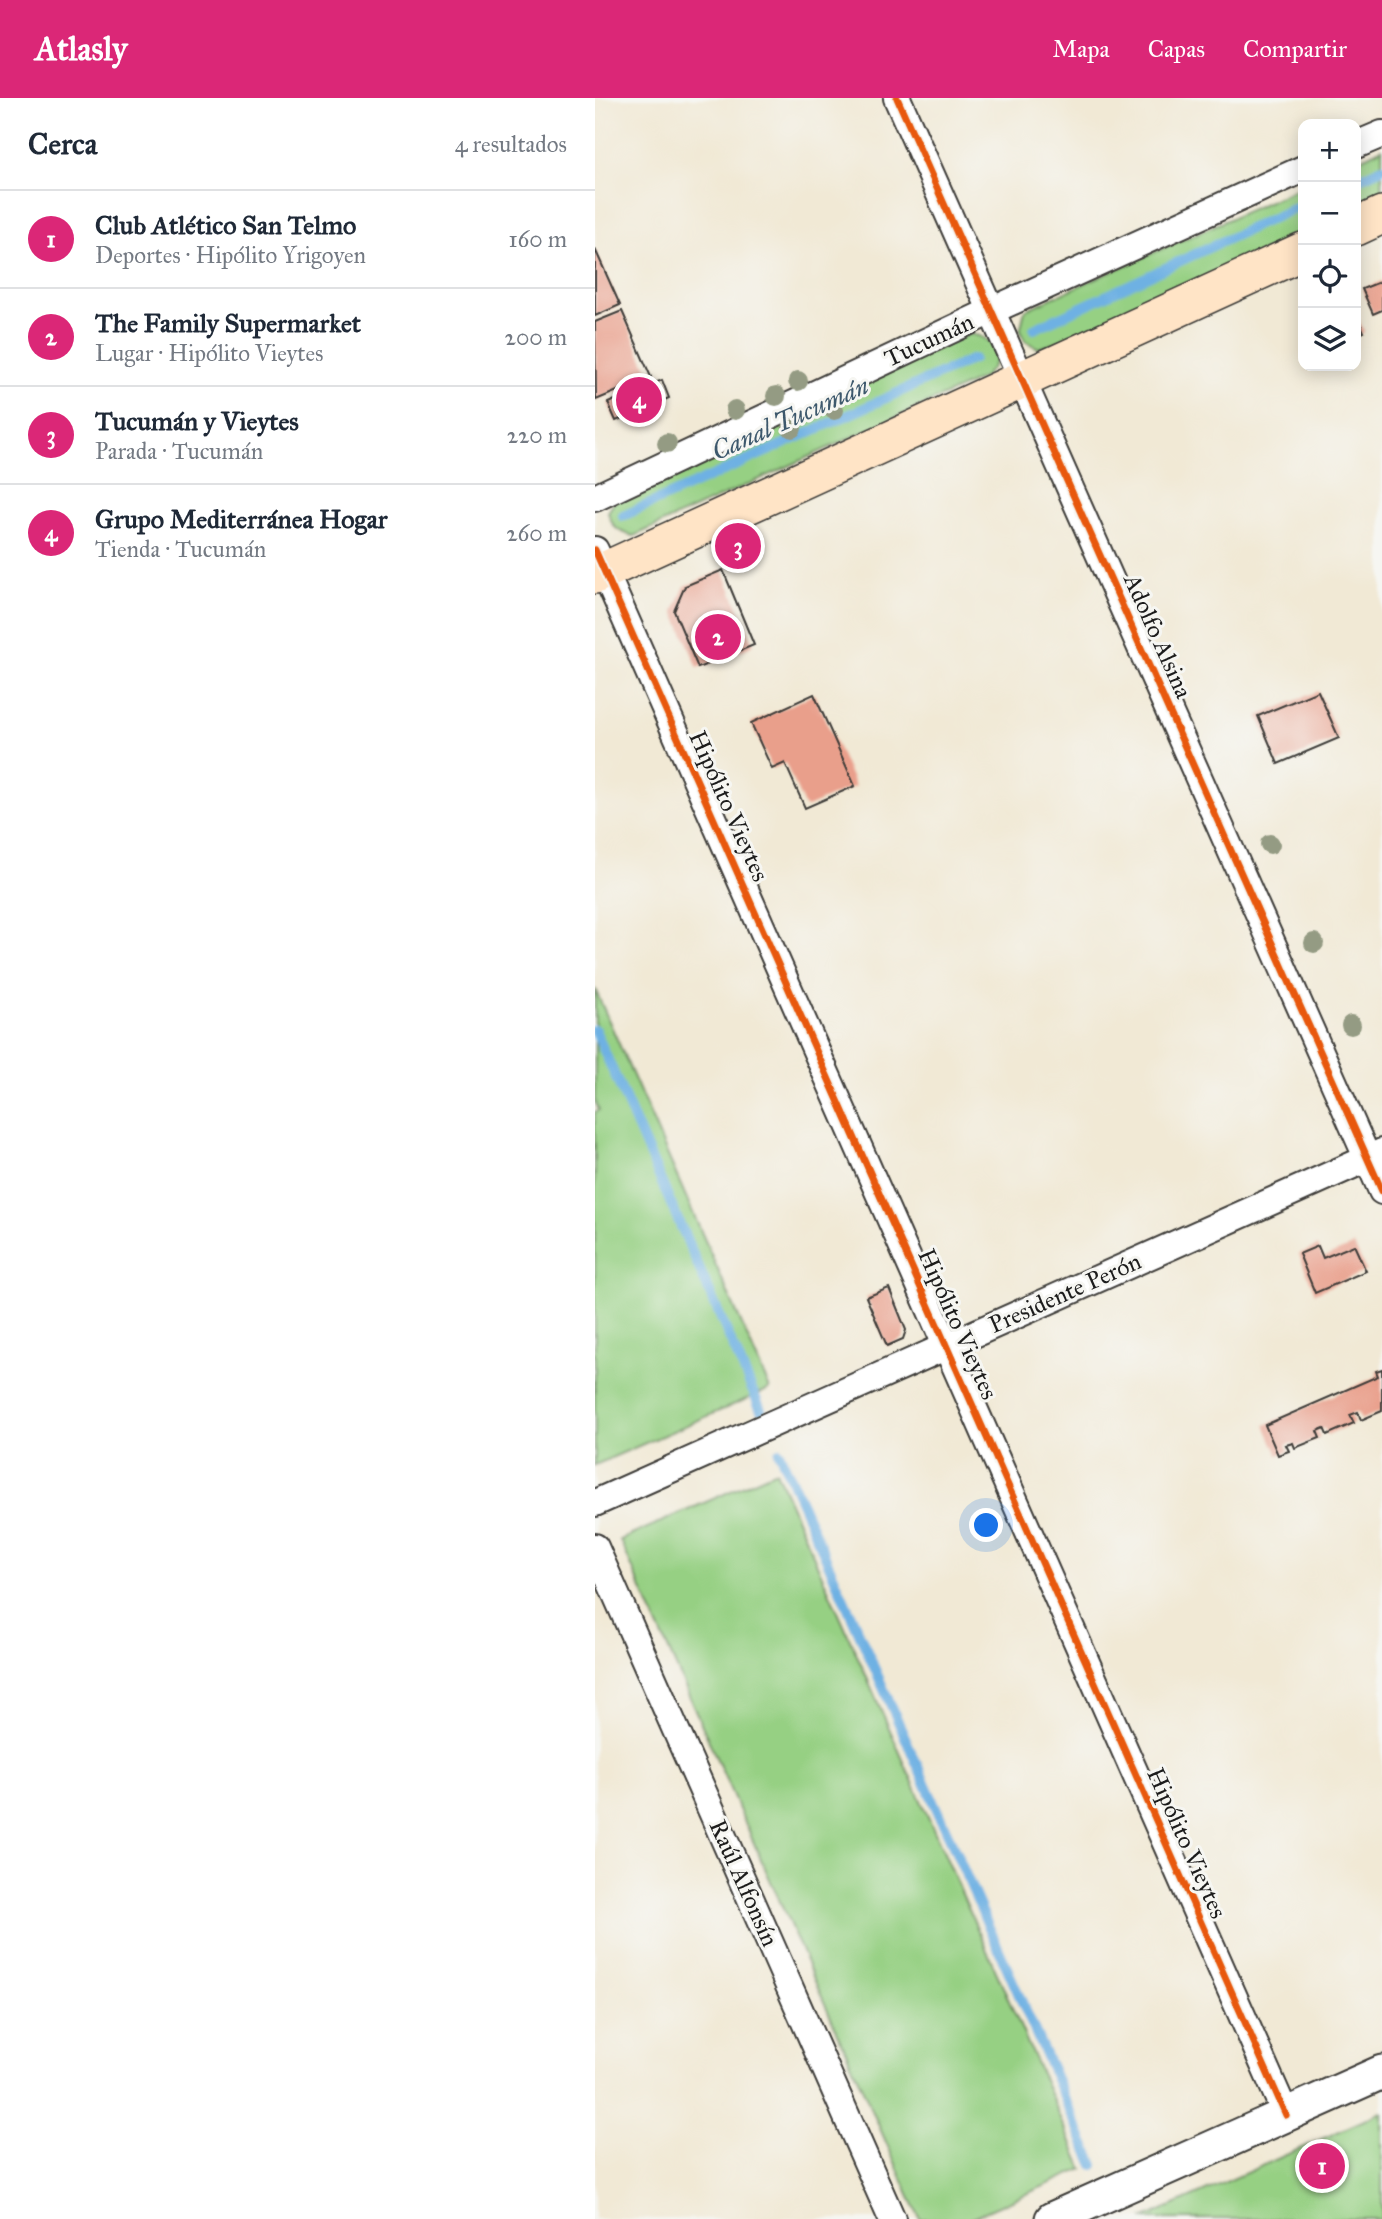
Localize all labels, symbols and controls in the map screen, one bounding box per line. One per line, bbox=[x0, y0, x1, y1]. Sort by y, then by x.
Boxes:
text: Atlasly bbox=[35, 29, 127, 69]
text: Mapa bbox=[1053, 34, 1110, 64]
text: Capas bbox=[1148, 34, 1205, 64]
text: Compartir bbox=[1243, 34, 1347, 64]
map controls bbox=[1298, 119, 1361, 371]
button: + bbox=[1298, 119, 1361, 182]
text: Cerca bbox=[28, 126, 97, 162]
text: 4 resultados bbox=[455, 130, 567, 158]
button: − bbox=[1298, 182, 1361, 245]
text: Club Atlético San Telmo bbox=[95, 209, 356, 241]
text: 1 bbox=[46, 225, 56, 253]
text: 160 m bbox=[509, 225, 567, 253]
text: Deportes · Hipólito Yrigoyen bbox=[95, 241, 366, 269]
button: locate bbox=[1298, 245, 1361, 308]
street label: Tucumán bbox=[880, 306, 978, 374]
text: The Family Supermarket bbox=[95, 307, 361, 339]
button: layers bbox=[1298, 308, 1361, 371]
text: 2 bbox=[45, 323, 57, 351]
text: 200 m bbox=[505, 323, 567, 351]
text: Lugar · Hipólito Vieytes bbox=[95, 339, 323, 367]
water label: Canal Tucumán bbox=[706, 369, 874, 467]
pin: 4 bbox=[616, 374, 662, 426]
text: Tucumán y Vieytes bbox=[95, 405, 299, 437]
text: 3 bbox=[46, 421, 56, 449]
text: 220 m bbox=[507, 421, 567, 449]
text: Parada · Tucumán bbox=[95, 437, 263, 465]
text: Grupo Mediterránea Hogar bbox=[95, 503, 387, 535]
text: 4 bbox=[45, 519, 57, 547]
text: 260 m bbox=[506, 519, 567, 547]
pin: 3 bbox=[715, 520, 761, 572]
text: Tienda · Tucumán bbox=[95, 535, 266, 563]
street label: Adolfo Alsina bbox=[1117, 568, 1199, 704]
pin: 2 bbox=[695, 611, 741, 663]
street label: Hipólito Vieytes bbox=[682, 726, 776, 886]
street label: Hipólito Vieytes bbox=[911, 1244, 1005, 1404]
street label: Presidente Perón bbox=[984, 1246, 1146, 1340]
your location bbox=[969, 1508, 1003, 1542]
street label: Hipólito Vieytes bbox=[1140, 1763, 1234, 1923]
street label: Raúl Alfonsín bbox=[703, 1815, 785, 1951]
pin: 1 bbox=[1299, 2140, 1345, 2192]

